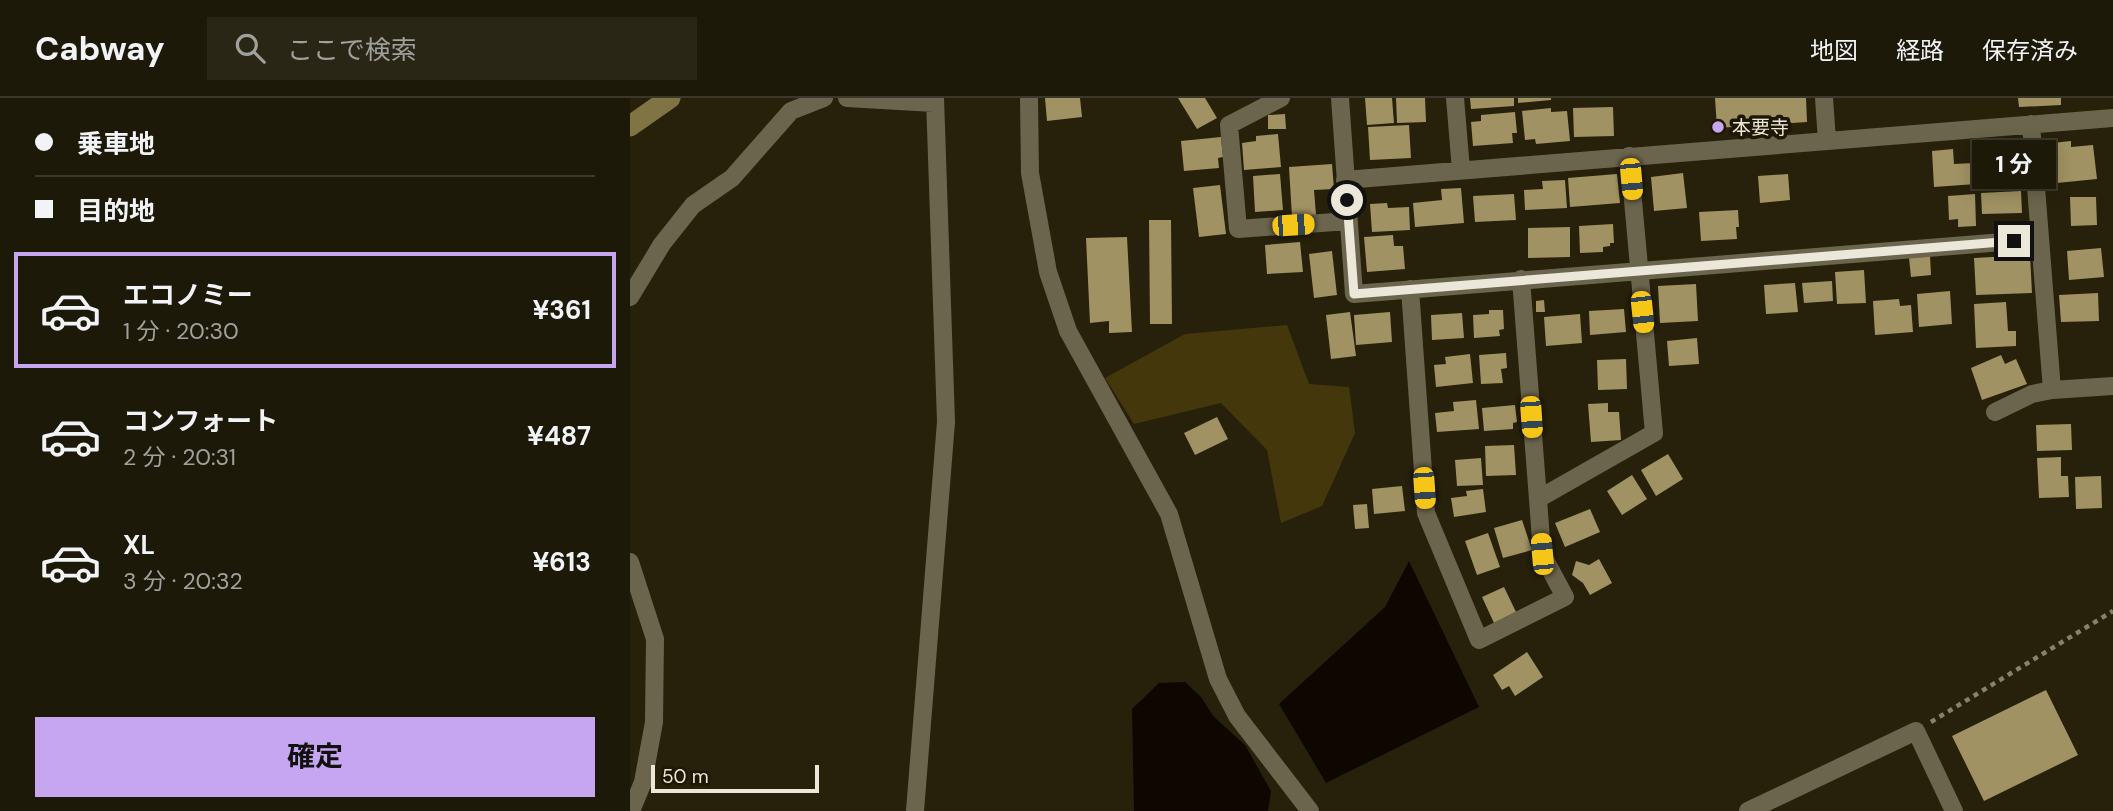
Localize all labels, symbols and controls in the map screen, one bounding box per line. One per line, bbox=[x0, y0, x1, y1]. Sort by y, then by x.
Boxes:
search box bbox=[207, 17, 697, 80]
text: Cabway bbox=[35, 27, 165, 70]
icon: search bbox=[231, 29, 269, 67]
text: ここで検索 bbox=[287, 33, 417, 67]
text: 地図 bbox=[1810, 35, 1858, 66]
text: 経路 bbox=[1896, 35, 1944, 66]
text: 保存済み bbox=[1982, 35, 2078, 66]
place label: 本要寺 bbox=[1732, 115, 1789, 140]
marker: 本要寺 bbox=[1710, 119, 1726, 135]
text: 乗車地 bbox=[77, 127, 155, 161]
callout: 1 分 bbox=[1972, 139, 2056, 188]
text: 1 分 bbox=[1996, 149, 2032, 179]
car bbox=[1619, 157, 1644, 201]
route start bbox=[1331, 184, 1363, 216]
text: 目的地 bbox=[77, 194, 155, 228]
car bbox=[1272, 213, 1315, 237]
route end bbox=[1998, 225, 2030, 257]
text: エコノミー bbox=[123, 278, 253, 312]
icon: car bbox=[39, 279, 102, 342]
car bbox=[1630, 290, 1655, 334]
text: ¥361 bbox=[532, 293, 591, 327]
text: 1 分 · 20:30 bbox=[123, 316, 239, 346]
car bbox=[1520, 395, 1543, 439]
text: コンフォート bbox=[123, 404, 278, 438]
icon: car bbox=[39, 405, 102, 468]
text: ¥487 bbox=[527, 419, 591, 453]
text: 2 分 · 20:31 bbox=[123, 442, 236, 472]
car bbox=[1413, 466, 1436, 510]
text: XL bbox=[123, 528, 155, 562]
icon: car bbox=[39, 531, 102, 594]
car bbox=[1530, 532, 1555, 576]
text: ¥613 bbox=[532, 545, 591, 579]
text: 3 分 · 20:32 bbox=[123, 566, 243, 596]
button: 確定 bbox=[35, 717, 595, 797]
scale bar bbox=[651, 762, 819, 794]
text: 50 m bbox=[662, 764, 709, 789]

